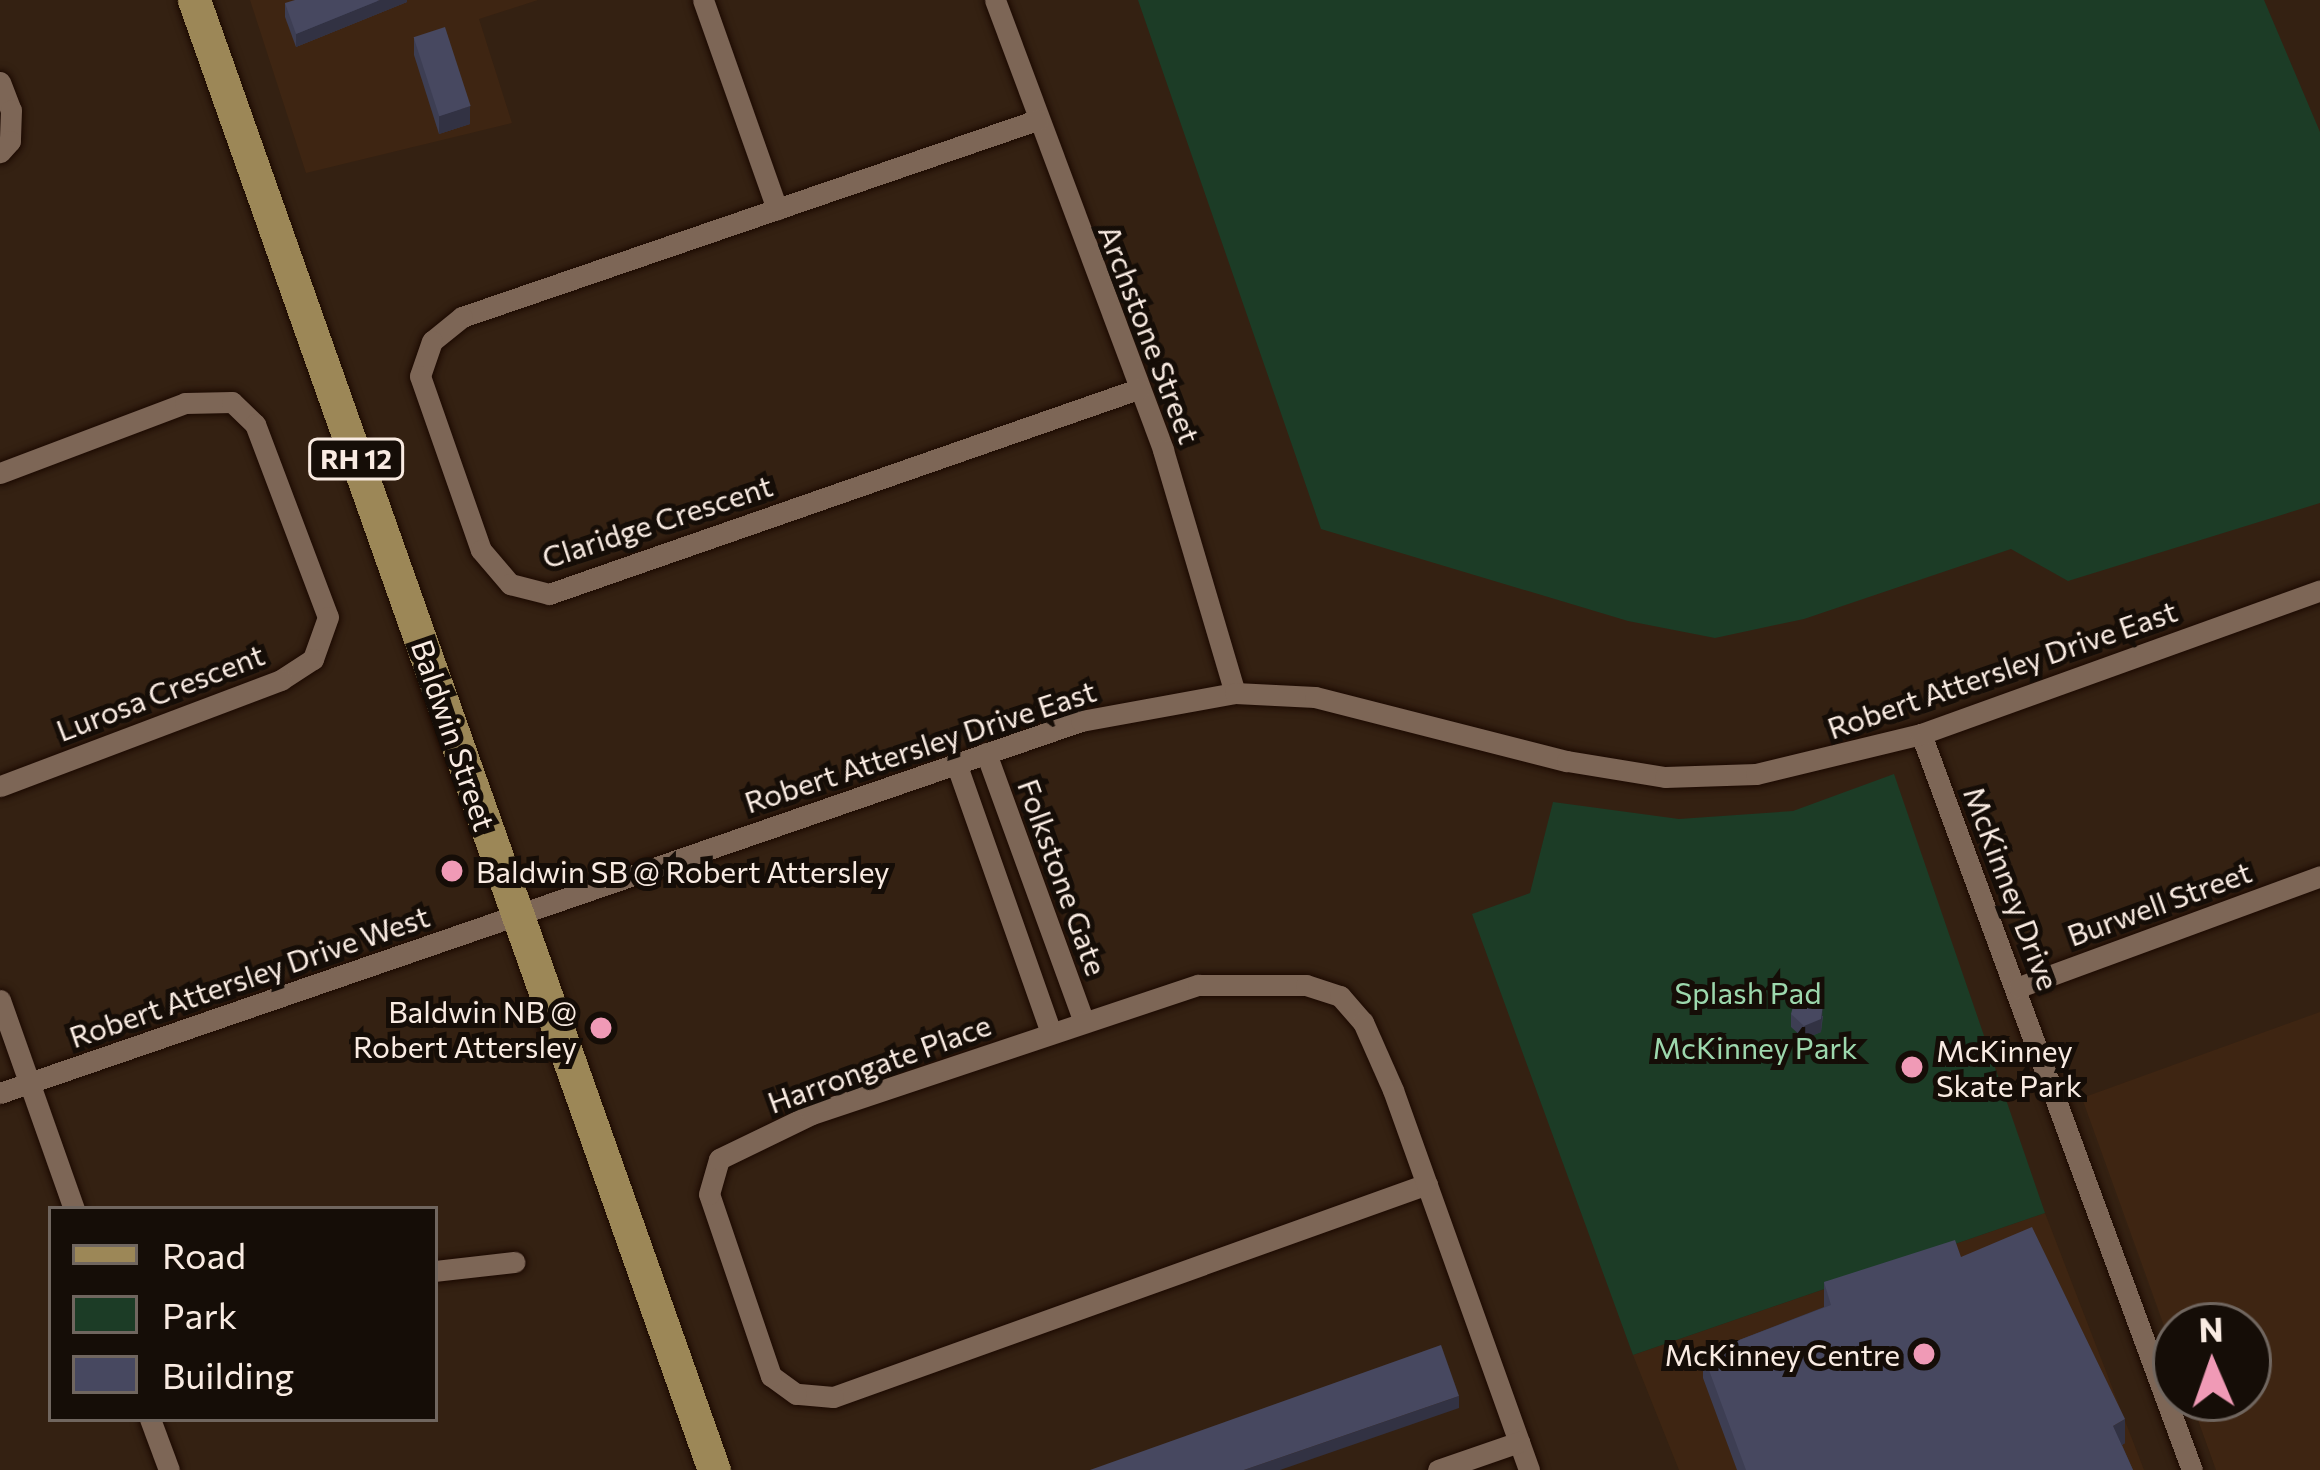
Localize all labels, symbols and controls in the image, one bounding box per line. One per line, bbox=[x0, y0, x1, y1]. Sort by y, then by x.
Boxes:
street label: Archstone Street bbox=[1092, 220, 1208, 448]
road number: RH 12 bbox=[308, 438, 404, 480]
street label: Claridge Crescent bbox=[537, 467, 777, 575]
street label: Robert Attersley Drive East bbox=[1822, 592, 2182, 746]
street label: Baldwin Street bbox=[405, 635, 503, 835]
street label: Lurosa Crescent bbox=[51, 636, 269, 748]
street label: Robert Attersley Drive East bbox=[740, 672, 1100, 820]
street label: Folkstone Gate bbox=[1011, 774, 1115, 980]
street label: McKinney Drive bbox=[1957, 781, 2067, 995]
place label: Baldwin SB @ Robert Attersley bbox=[476, 853, 890, 889]
street label: Burwell Street bbox=[2062, 853, 2256, 953]
marker: Baldwin SB @ Robert Attersley bbox=[439, 858, 465, 884]
street label: Robert Attersley Drive West bbox=[64, 897, 434, 1055]
park label: Splash Pad bbox=[1674, 974, 1822, 1010]
place label: Baldwin NB @ Robert Attersley bbox=[353, 993, 577, 1064]
street label: Harrongate Place bbox=[762, 1006, 996, 1120]
marker: Baldwin NB @ Robert Attersley bbox=[588, 1015, 614, 1041]
park label: McKinney Park bbox=[1652, 1029, 1858, 1065]
place label: McKinney Skate Park bbox=[1936, 1032, 2082, 1102]
marker: McKinney Skate Park bbox=[1899, 1054, 1925, 1080]
legend bbox=[48, 1206, 438, 1422]
text: Road bbox=[162, 1232, 246, 1276]
text: Park bbox=[162, 1292, 237, 1336]
north arrow bbox=[2152, 1302, 2272, 1422]
text: N bbox=[2198, 1308, 2224, 1349]
place label: McKinney Centre bbox=[1664, 1336, 1900, 1372]
marker: McKinney Centre bbox=[1911, 1341, 1937, 1367]
text: Building bbox=[162, 1352, 294, 1396]

